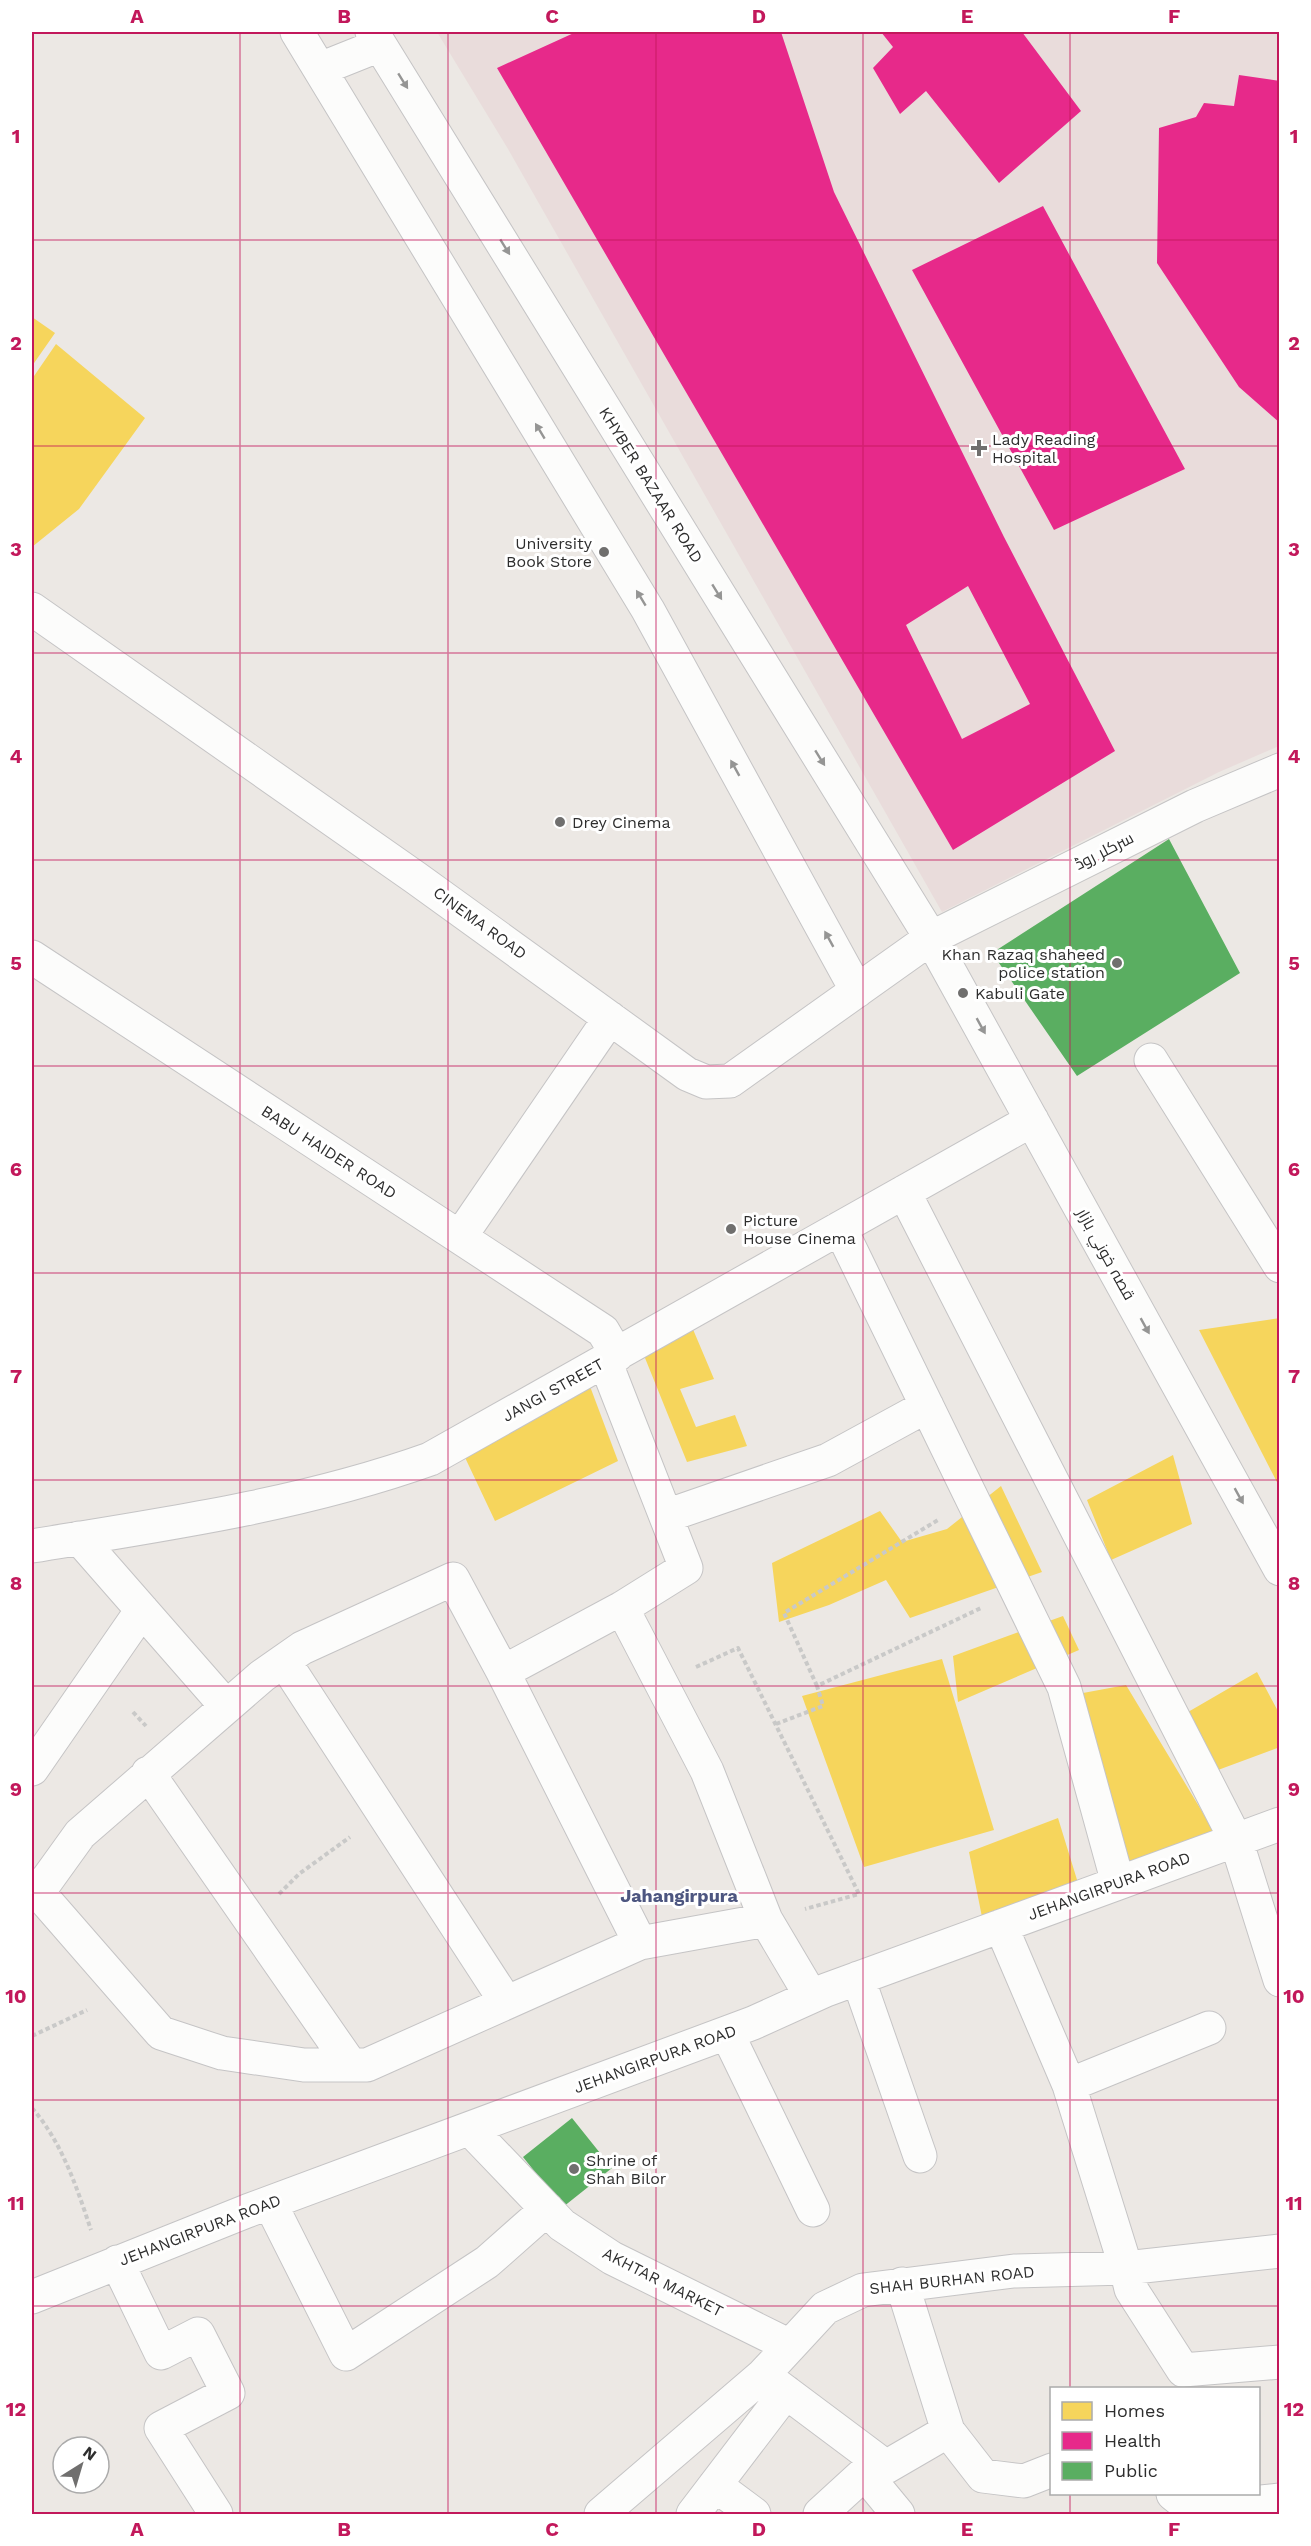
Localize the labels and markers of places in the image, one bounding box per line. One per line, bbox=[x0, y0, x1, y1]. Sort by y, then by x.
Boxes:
place label: Lady Reading Hospital bbox=[992, 430, 1096, 467]
marker: Lady Reading Hospital bbox=[970, 439, 988, 457]
place label: University Book Store bbox=[506, 534, 593, 571]
marker: University Book Store bbox=[597, 545, 611, 559]
place label: Drey Cinema bbox=[572, 813, 671, 832]
marker: Drey Cinema bbox=[553, 815, 567, 829]
place label: Khan Razaq shaheed police station bbox=[942, 945, 1105, 982]
marker: Khan Razaq shaheed police station bbox=[1110, 956, 1124, 970]
place label: Kabuli Gate bbox=[975, 984, 1065, 1003]
marker: Kabuli Gate bbox=[956, 986, 970, 1000]
place label: Picture House Cinema bbox=[743, 1211, 856, 1248]
marker: Picture House Cinema bbox=[724, 1222, 738, 1236]
place label: Shrine of Shah Bilor bbox=[586, 2151, 667, 2188]
marker: Shrine of Shah Bilor bbox=[567, 2162, 581, 2176]

